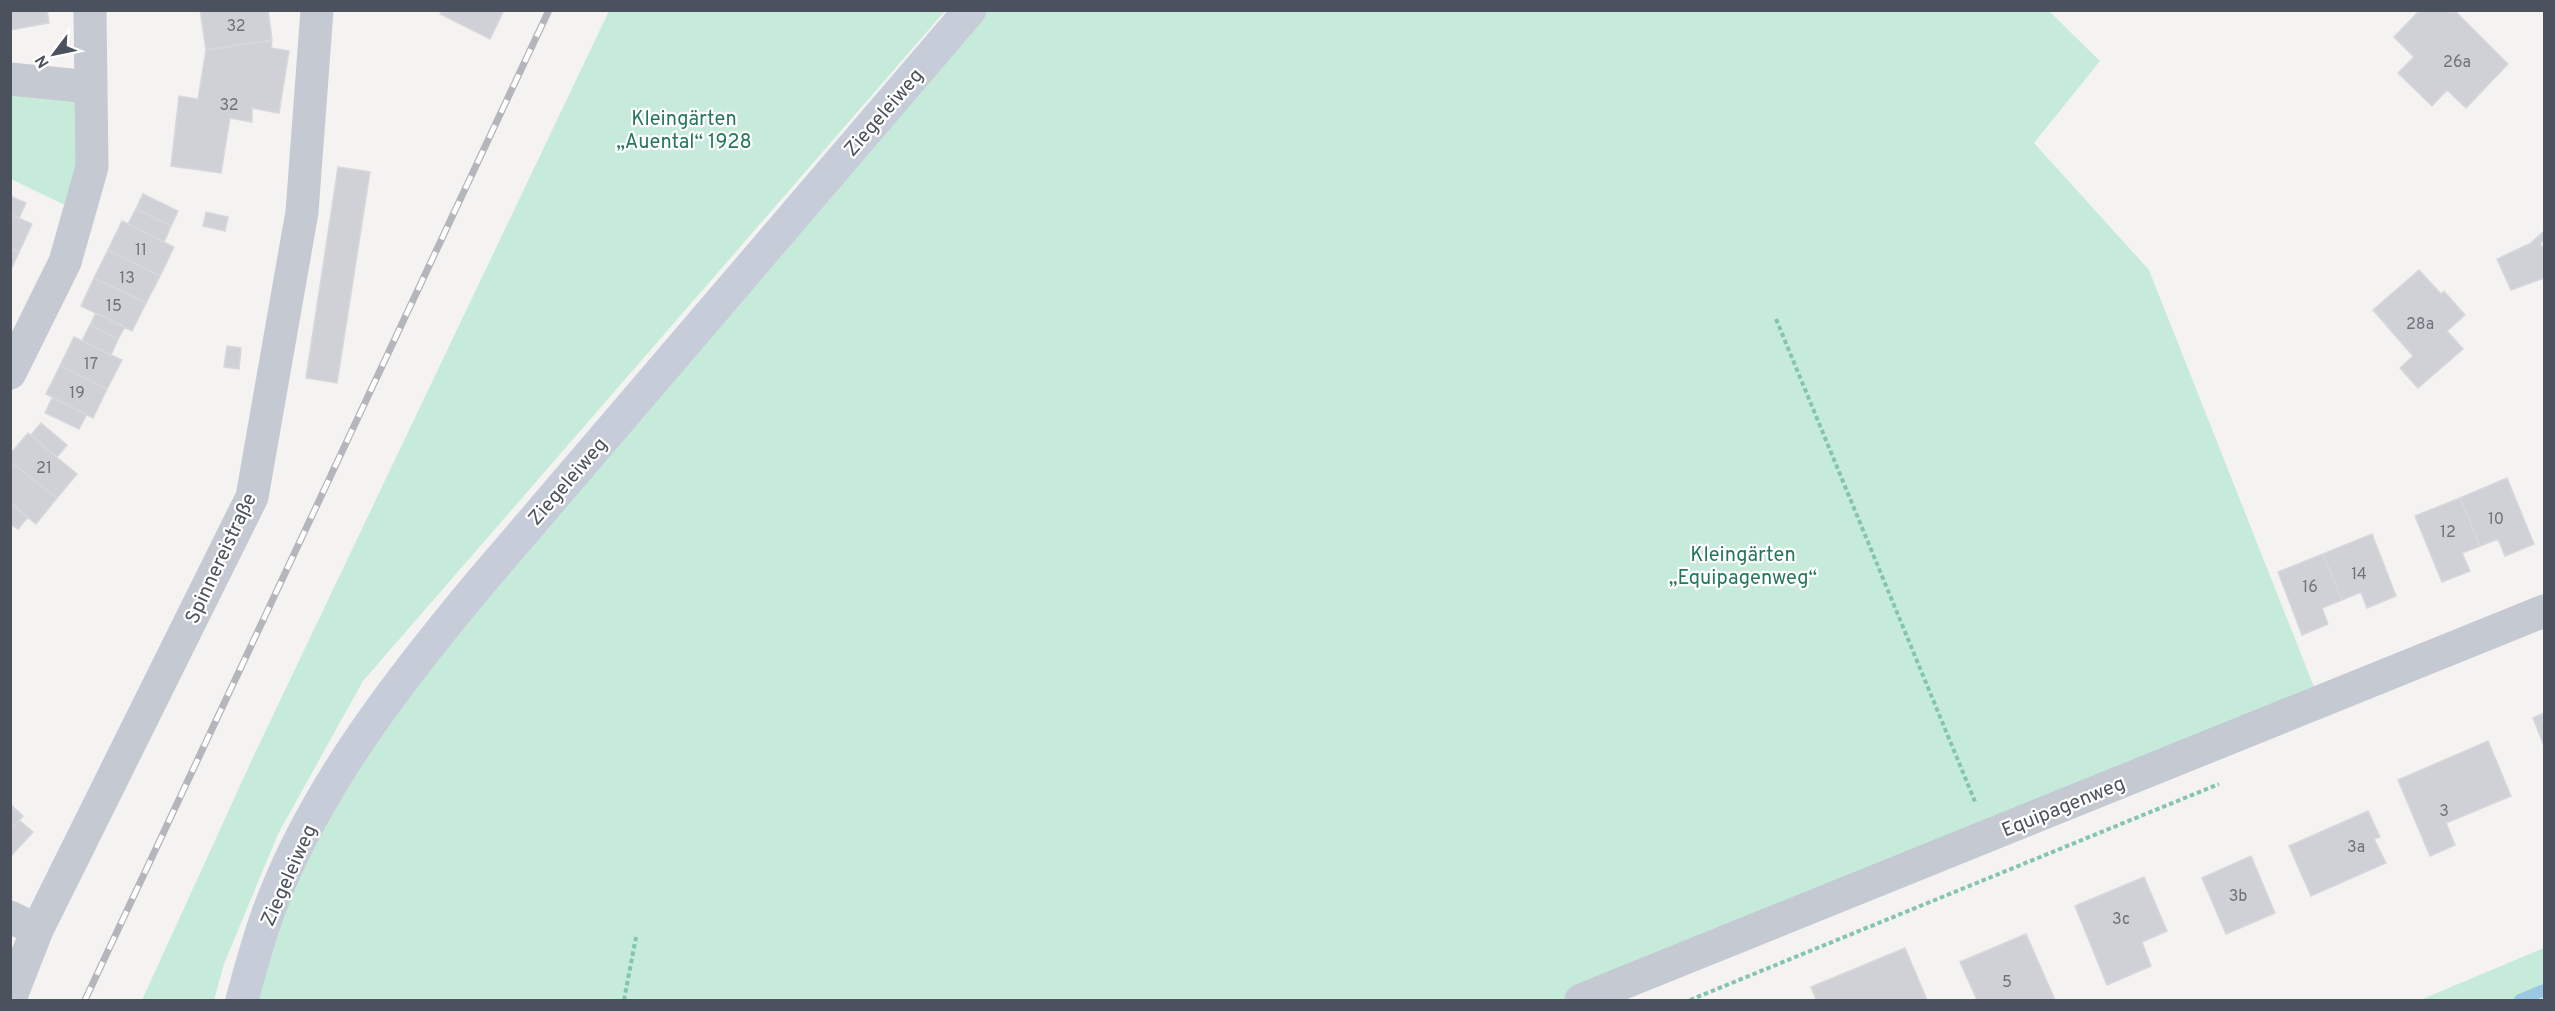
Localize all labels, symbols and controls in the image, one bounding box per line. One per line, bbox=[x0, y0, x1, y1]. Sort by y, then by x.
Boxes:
house number: 32 bbox=[226, 17, 246, 37]
north arrow bbox=[24, 24, 84, 84]
text: N bbox=[31, 51, 55, 71]
house number: 26a bbox=[2443, 53, 2471, 73]
street label: Ziegeleiweg bbox=[839, 64, 930, 163]
house number: 32 bbox=[219, 96, 239, 116]
park label: Kleingärten „Auental“ 1928 bbox=[616, 107, 752, 156]
house number: 11 bbox=[135, 241, 147, 261]
house number: 13 bbox=[119, 269, 135, 289]
house number: 15 bbox=[106, 297, 122, 317]
house number: 28a bbox=[2406, 315, 2434, 335]
house number: 17 bbox=[84, 355, 98, 375]
house number: 19 bbox=[69, 384, 85, 404]
street label: Ziegeleiweg bbox=[523, 433, 614, 532]
house number: 21 bbox=[36, 459, 52, 479]
street label: Spinnereistraße bbox=[180, 489, 263, 628]
house number: 10 bbox=[2488, 510, 2504, 530]
house number: 12 bbox=[2440, 523, 2456, 543]
park label: Kleingärten „Equipagenweg“ bbox=[1669, 543, 1817, 592]
house number: 14 bbox=[2351, 565, 2367, 585]
house number: 16 bbox=[2302, 578, 2318, 598]
street label: Equipagenweg bbox=[1998, 771, 2129, 844]
house number: 3 bbox=[2439, 802, 2449, 822]
street label: Ziegeleiweg bbox=[256, 821, 324, 931]
house number: 3a bbox=[2347, 838, 2365, 858]
house number: 3b bbox=[2229, 887, 2247, 907]
house number: 3c bbox=[2112, 910, 2130, 930]
house number: 5 bbox=[2002, 973, 2012, 993]

